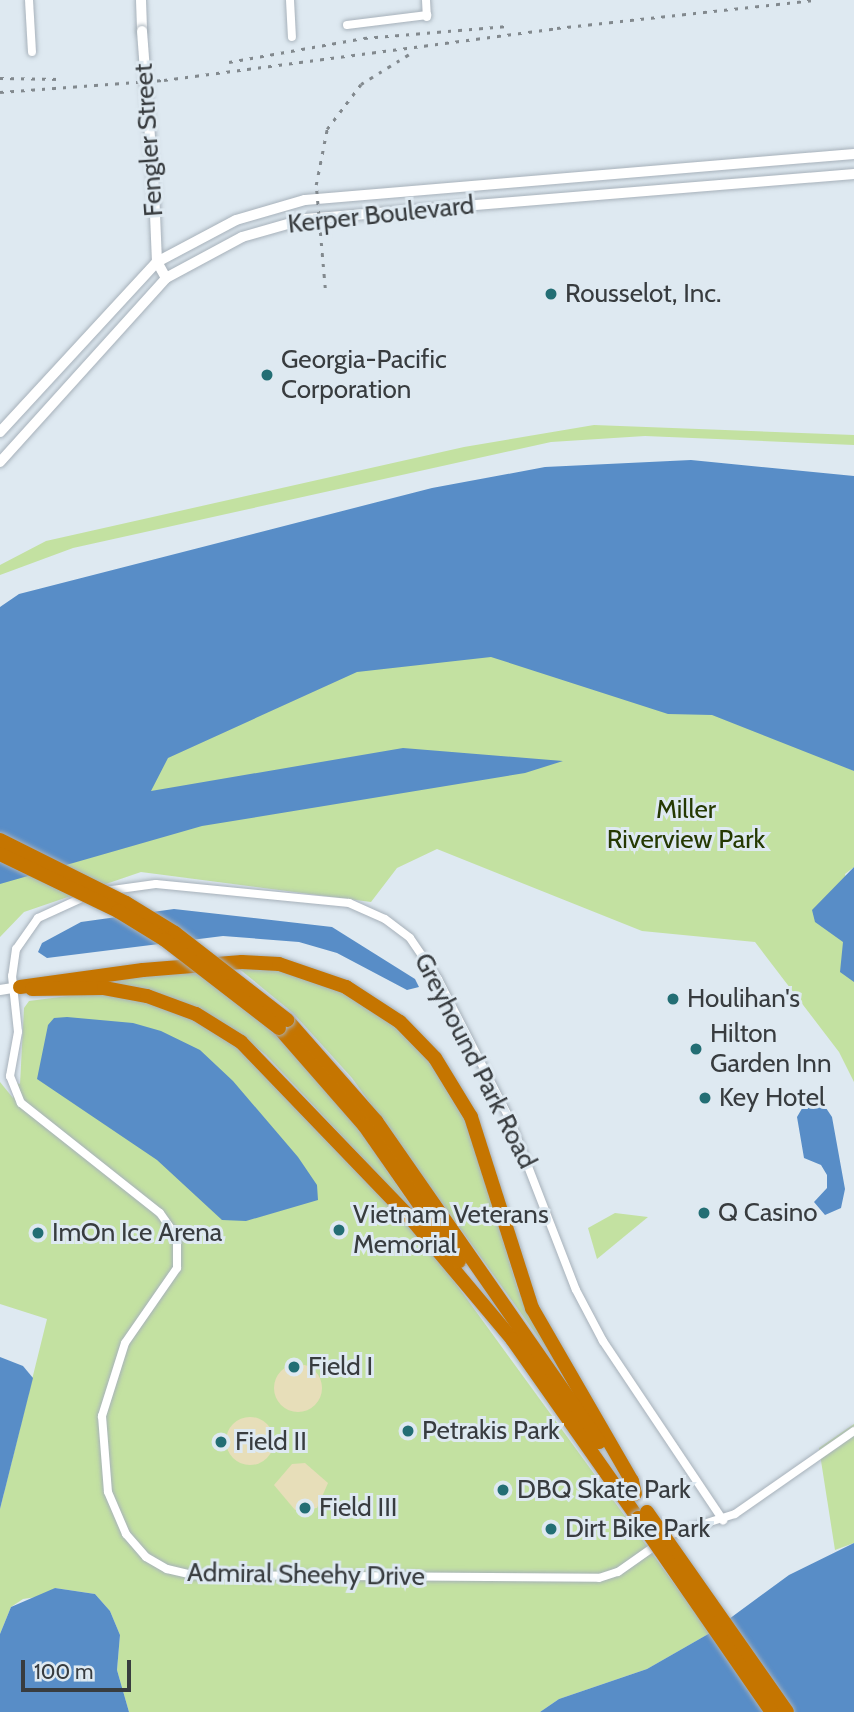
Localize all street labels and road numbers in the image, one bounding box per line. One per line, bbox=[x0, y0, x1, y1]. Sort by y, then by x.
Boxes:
street label: Fengler Street bbox=[128, 62, 170, 218]
street label: Kerper Boulevard bbox=[286, 190, 476, 240]
street label: Greyhound Park Road bbox=[407, 948, 543, 1174]
street label: Admiral Sheehy Drive bbox=[187, 1557, 425, 1593]

